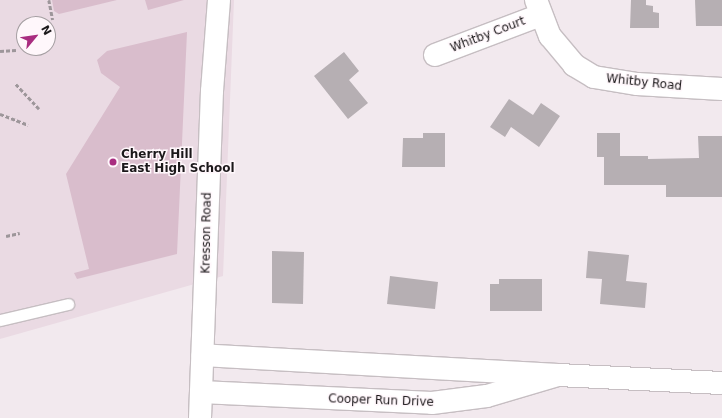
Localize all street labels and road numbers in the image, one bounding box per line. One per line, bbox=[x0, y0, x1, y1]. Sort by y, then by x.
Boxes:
street label: Whitby Court bbox=[449, 14, 527, 56]
street label: Whitby Road bbox=[605, 72, 683, 94]
street label: Kresson Road bbox=[199, 192, 215, 274]
street label: Cooper Run Drive bbox=[328, 392, 434, 410]

